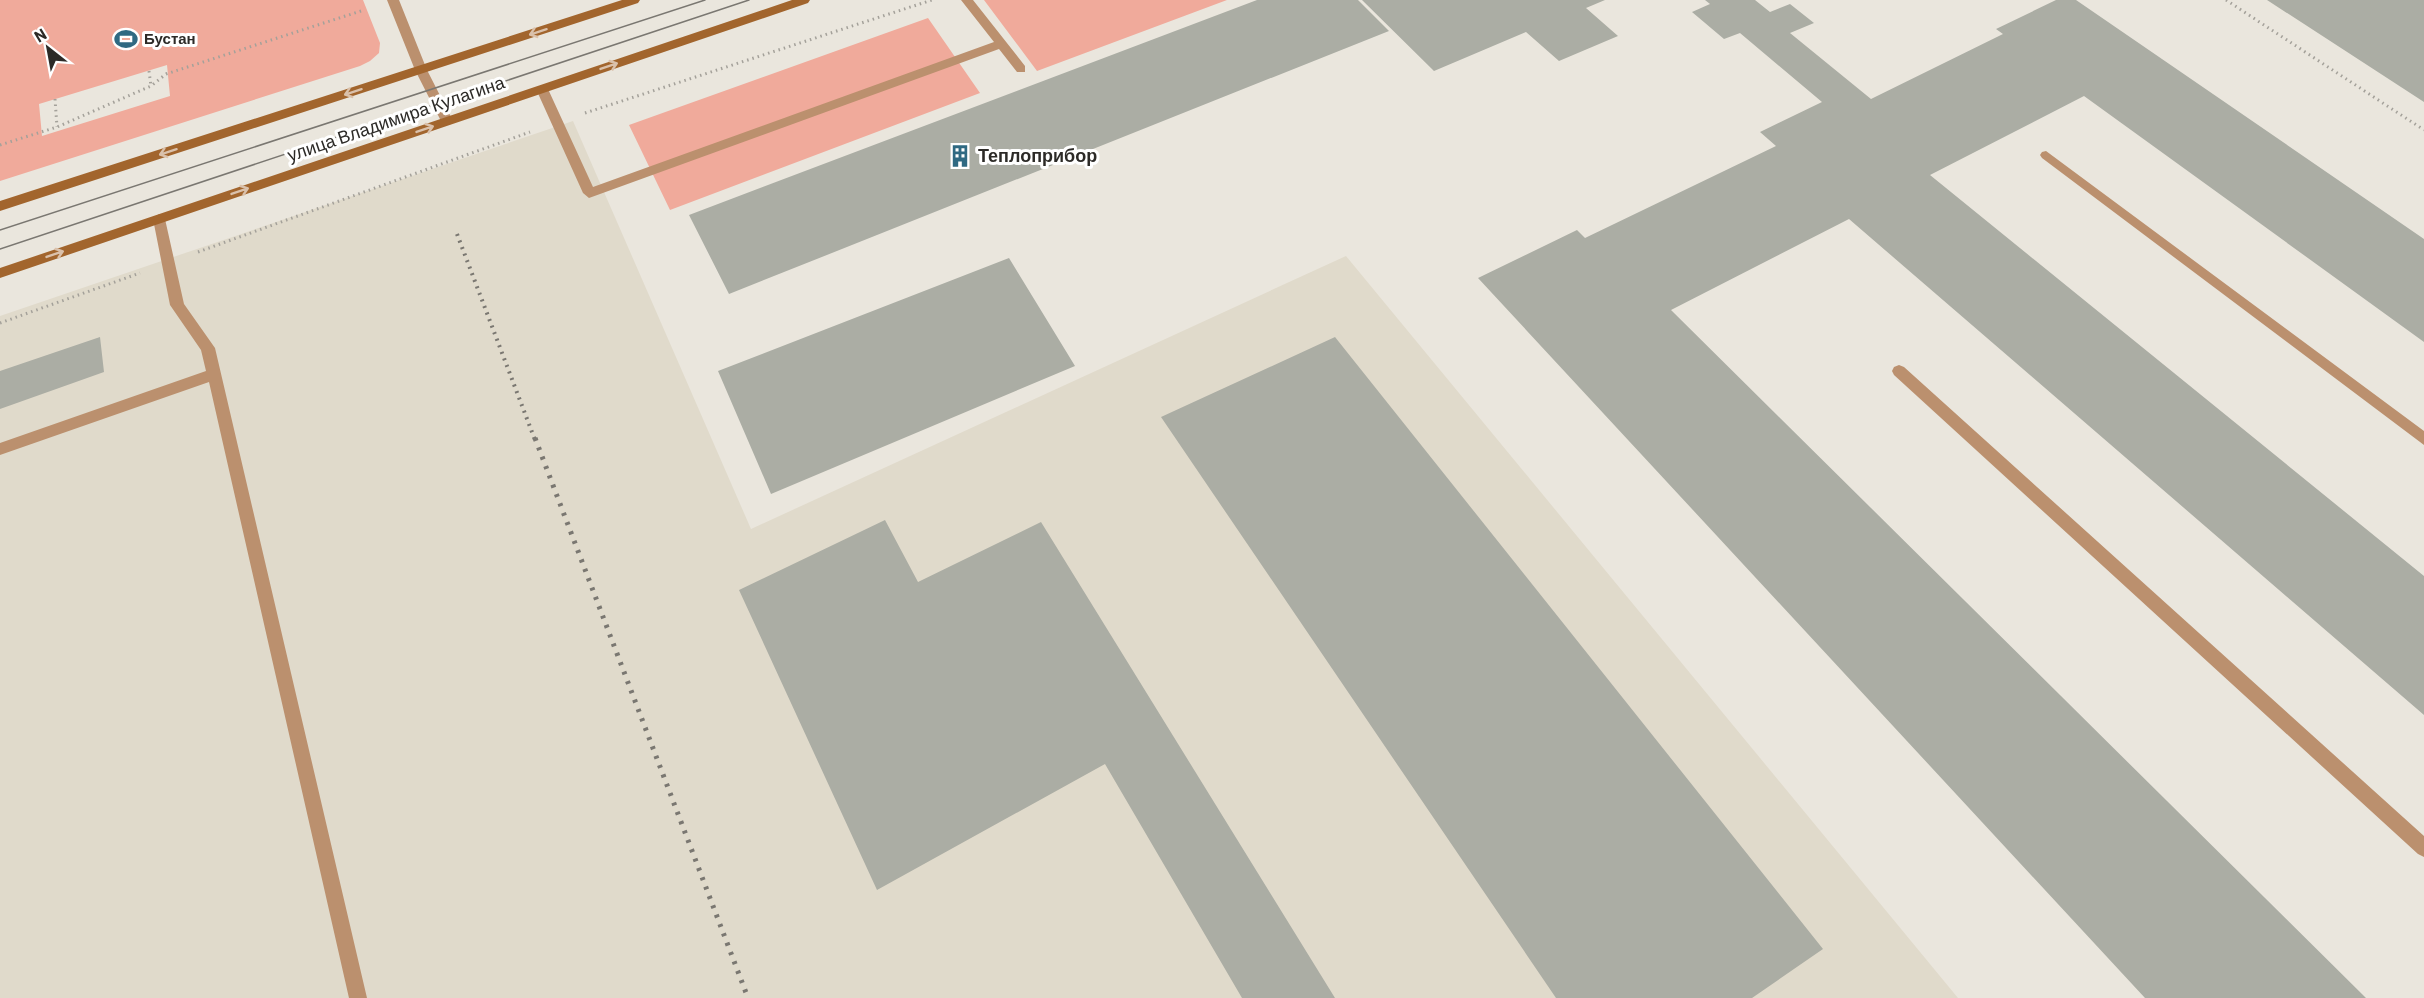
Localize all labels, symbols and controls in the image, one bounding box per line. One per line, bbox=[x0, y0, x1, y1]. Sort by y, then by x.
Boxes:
north arrow bbox=[18, 18, 78, 78]
text: N bbox=[31, 24, 49, 46]
sports icon: Бустан bbox=[113, 26, 139, 52]
one-way arrow bbox=[529, 27, 548, 38]
place label: Бустан bbox=[144, 29, 196, 47]
one-way arrow bbox=[599, 60, 618, 71]
street label: улица Владимира Кулагина bbox=[284, 70, 508, 166]
one-way arrow bbox=[344, 88, 363, 99]
one-way arrow bbox=[415, 122, 434, 133]
building icon: Теплоприбор bbox=[947, 143, 973, 169]
place label: Теплоприбор bbox=[978, 144, 1097, 166]
one-way arrow bbox=[159, 147, 178, 158]
one-way arrow bbox=[230, 185, 249, 196]
one-way arrow bbox=[45, 248, 64, 259]

